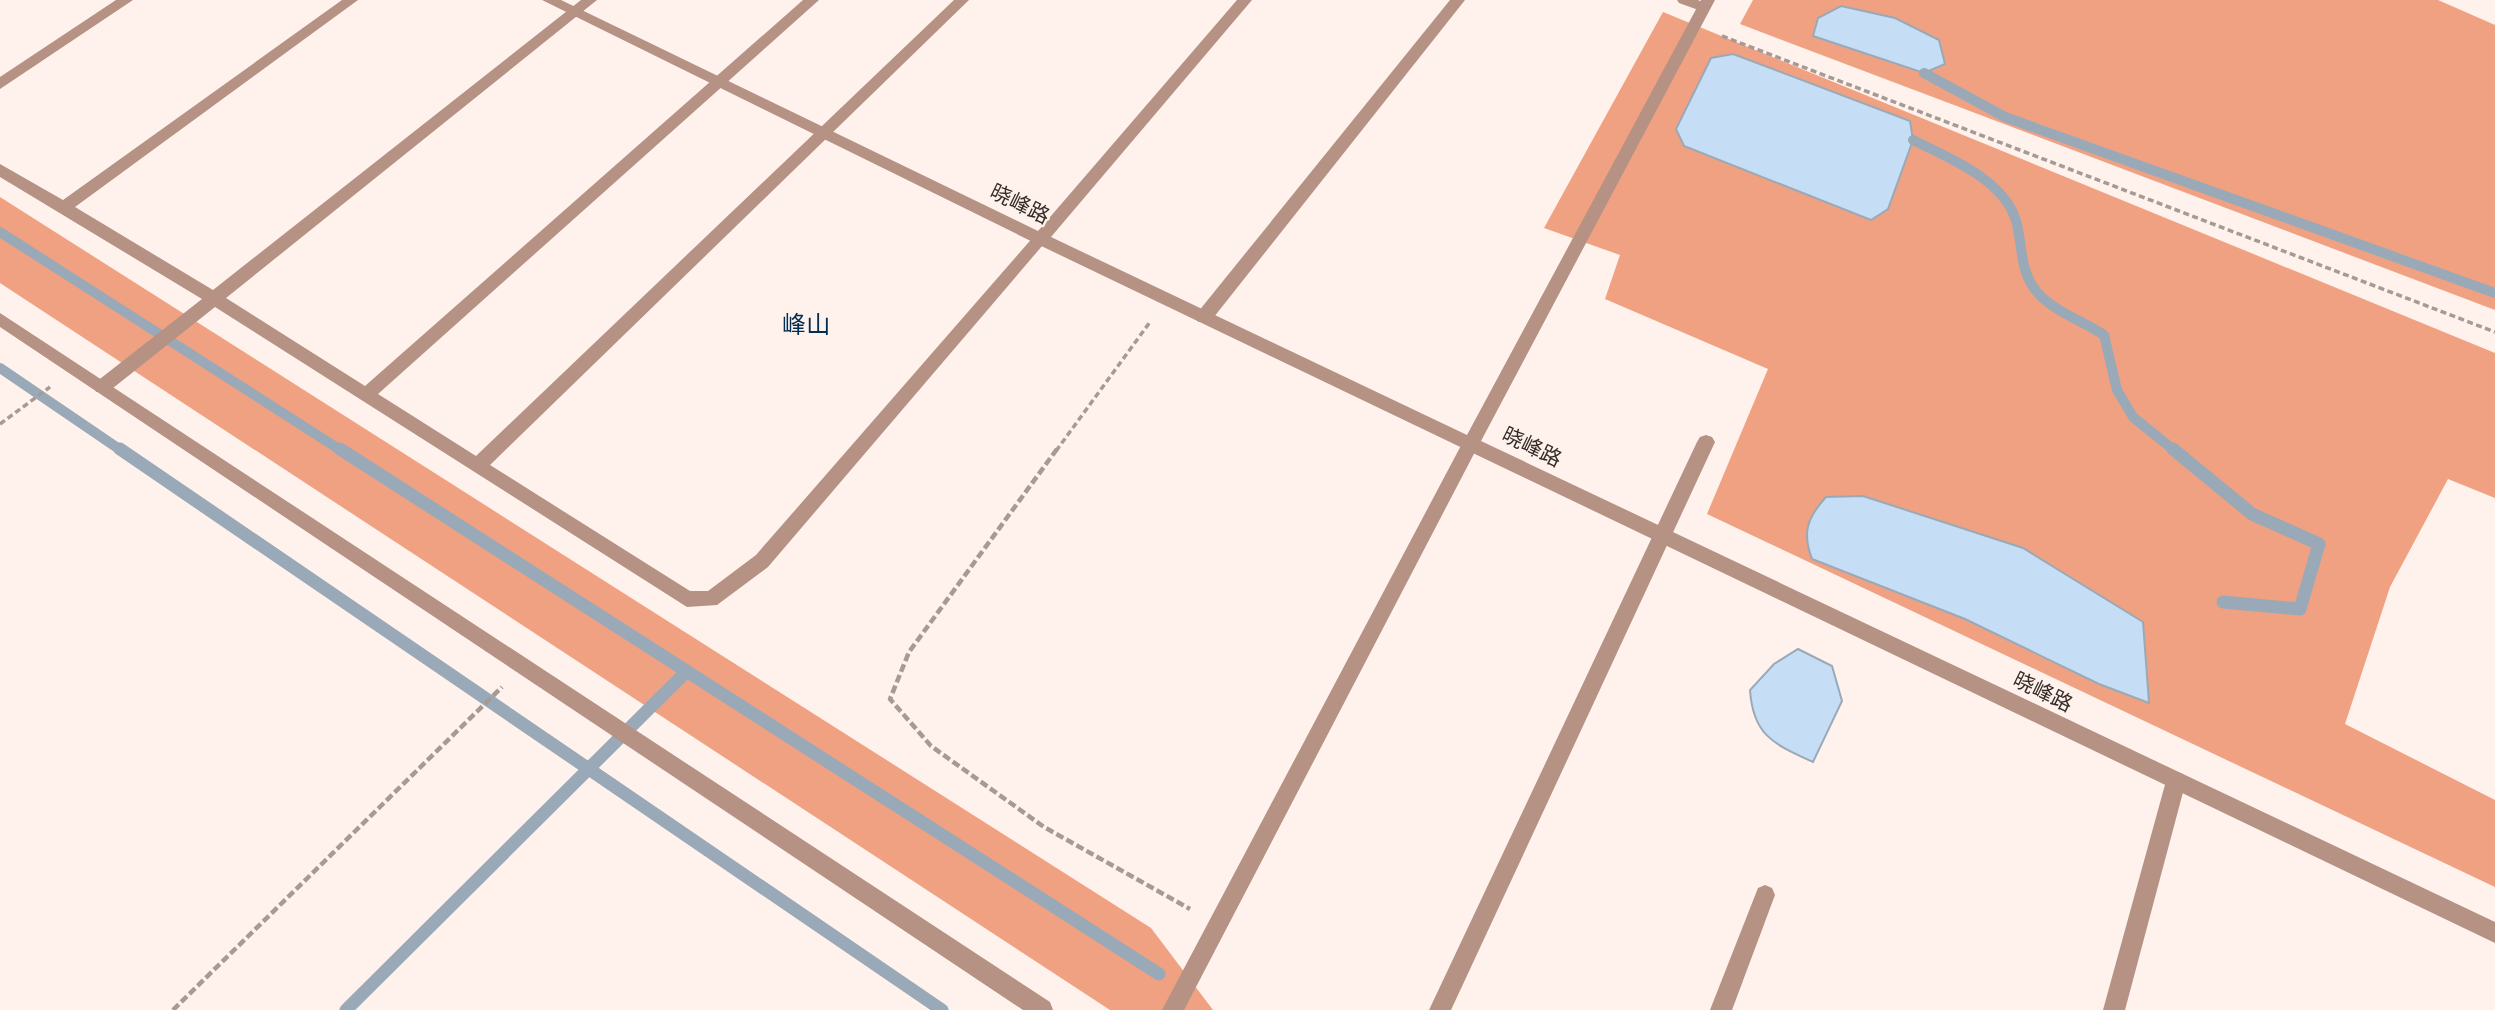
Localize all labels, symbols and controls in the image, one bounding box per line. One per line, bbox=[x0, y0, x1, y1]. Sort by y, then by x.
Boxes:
street label: 晓峰路 bbox=[985, 175, 1056, 231]
district label: 峰山 bbox=[782, 306, 830, 342]
street label: 晓峰路 bbox=[1497, 418, 1568, 474]
street label: 晓峰路 bbox=[2008, 663, 2079, 719]

